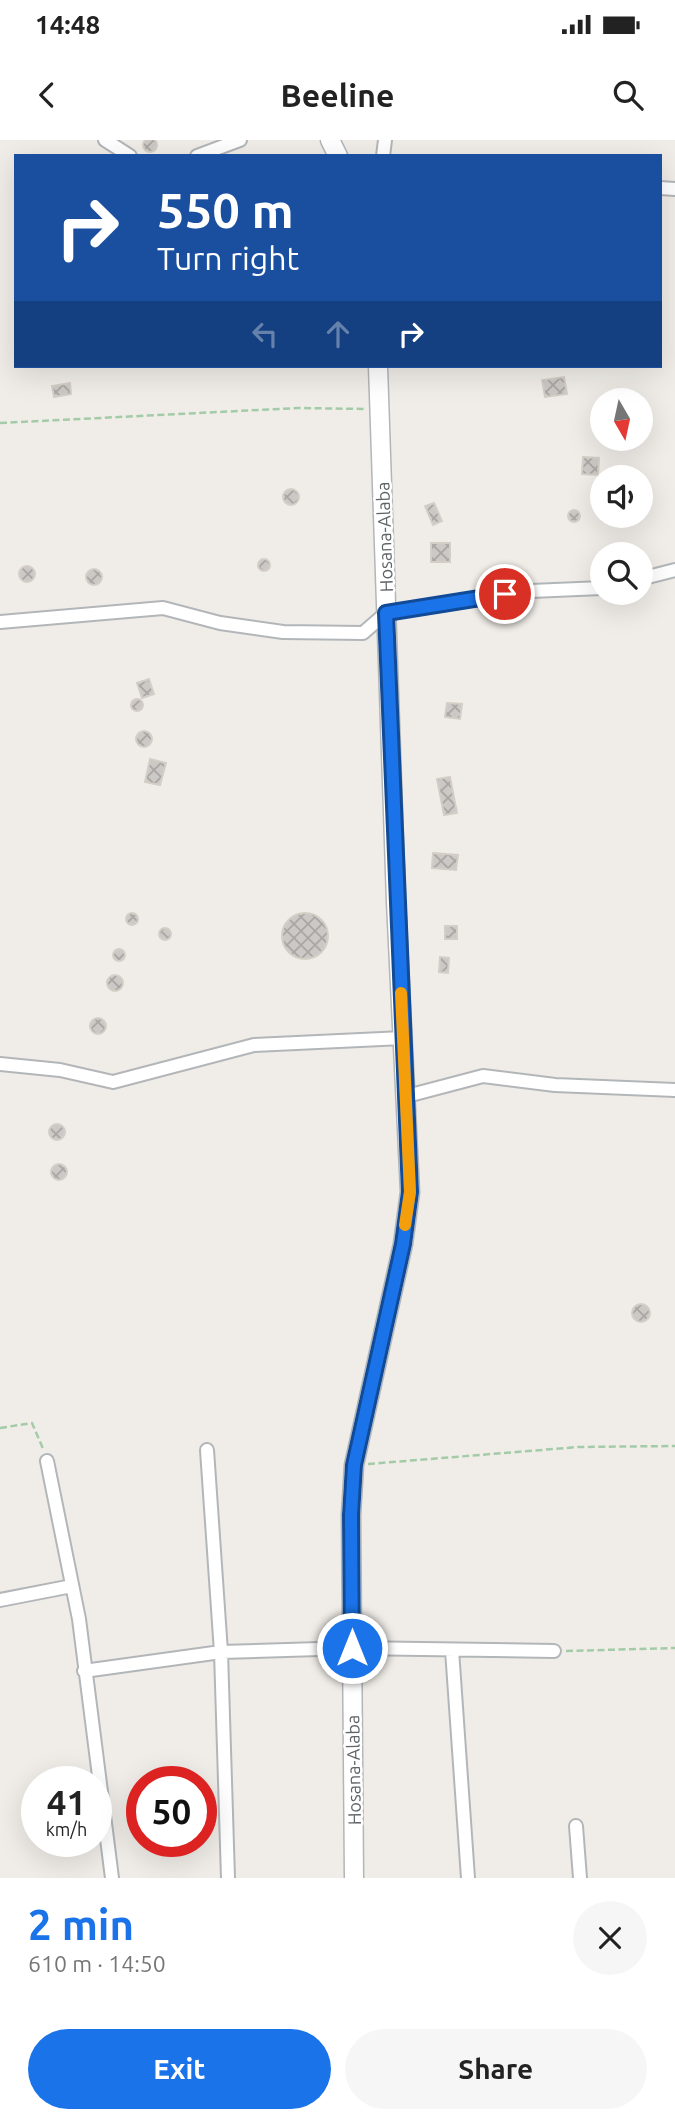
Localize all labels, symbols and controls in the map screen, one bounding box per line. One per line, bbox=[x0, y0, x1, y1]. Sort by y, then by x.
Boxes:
text: 14:48 bbox=[35, 10, 100, 39]
icon: back bbox=[28, 76, 66, 114]
icon: search bbox=[609, 76, 647, 114]
text: Beeline bbox=[281, 77, 394, 113]
icon: right bbox=[42, 182, 133, 273]
text: 550 m bbox=[157, 182, 294, 237]
text: Turn right bbox=[157, 240, 299, 276]
icon: left bbox=[246, 315, 284, 353]
icon: ahead bbox=[319, 315, 357, 353]
icon: right bbox=[392, 315, 430, 353]
north arrow bbox=[590, 388, 653, 452]
map controls bbox=[590, 388, 653, 605]
button: sound bbox=[590, 465, 653, 528]
street label: Hosana-Alaba bbox=[372, 482, 396, 592]
button: search bbox=[590, 542, 653, 605]
pin bbox=[475, 564, 535, 624]
icon: arrive bbox=[486, 575, 524, 613]
position arrow bbox=[315, 1611, 389, 1685]
street label: Hosana-Alaba bbox=[342, 1715, 364, 1825]
speed limit sign: 50 bbox=[126, 1766, 217, 1857]
text: 41 bbox=[47, 1782, 86, 1822]
text: km/h bbox=[46, 1819, 87, 1839]
text: 2 min bbox=[28, 1901, 134, 1948]
button: close bbox=[573, 1901, 647, 1975]
text: 610 m · 14:50 bbox=[28, 1951, 166, 1976]
button: Exit bbox=[28, 2029, 331, 2109]
button: Share bbox=[345, 2029, 647, 2109]

